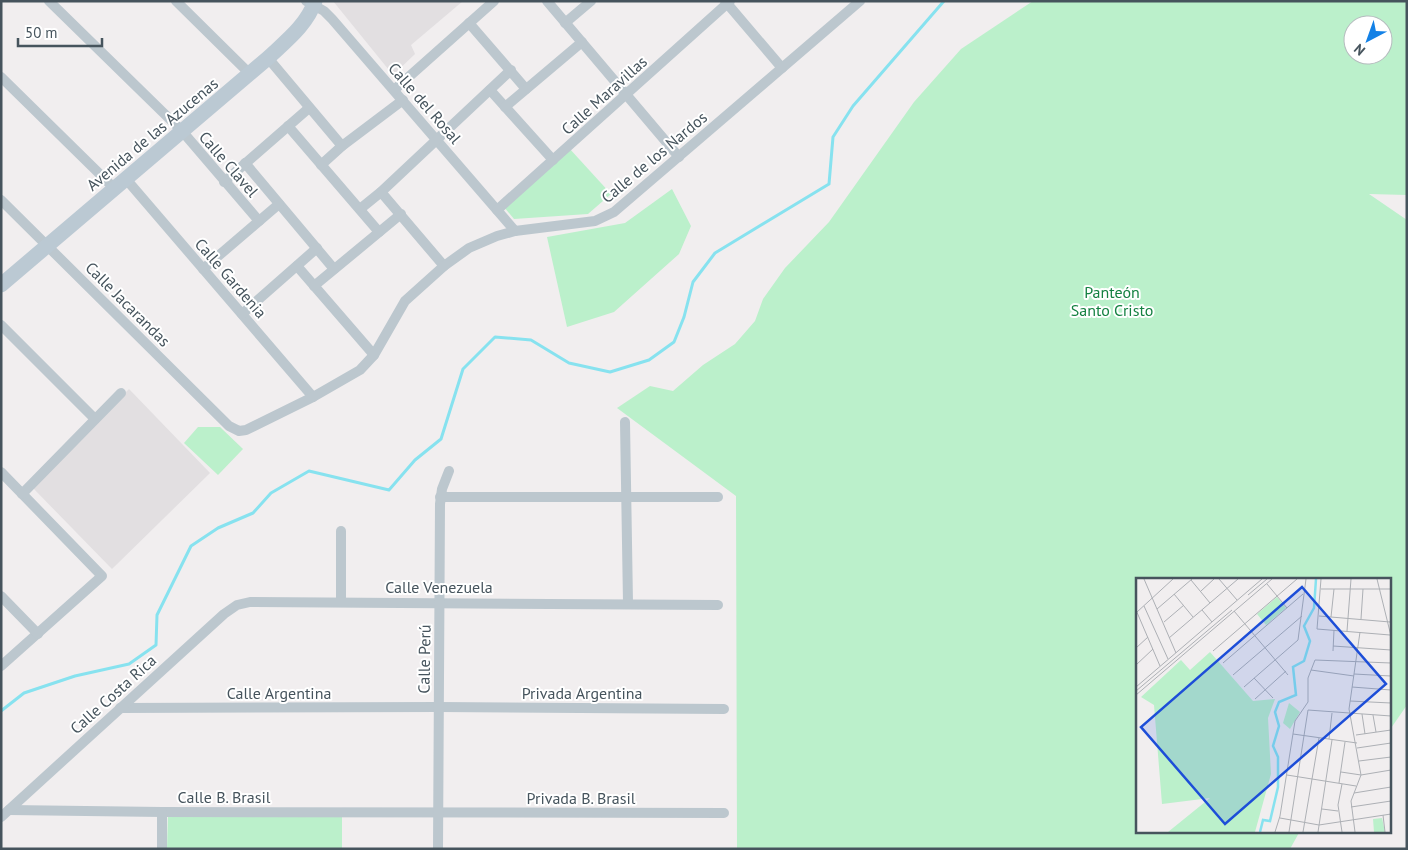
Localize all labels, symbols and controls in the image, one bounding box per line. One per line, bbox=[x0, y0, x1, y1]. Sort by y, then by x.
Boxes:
scale bar bbox=[18, 15, 101, 47]
north arrow bbox=[1343, 15, 1393, 65]
text: 50 m bbox=[25, 23, 58, 42]
text: N bbox=[1350, 40, 1369, 60]
street label: Calle Maravillas bbox=[557, 51, 651, 139]
street label: Calle del Rosal bbox=[384, 58, 466, 148]
street label: Avenida de las Azucenas bbox=[82, 73, 222, 195]
street label: Calle de los Nardos bbox=[597, 107, 711, 207]
street label: Calle Clavel bbox=[195, 127, 263, 201]
street label: Calle Gardenia bbox=[191, 234, 271, 322]
street label: Calle Jacarandas bbox=[81, 257, 175, 351]
park label: Panteón Santo Cristo bbox=[1071, 282, 1153, 320]
street label: Calle Venezuela bbox=[385, 577, 493, 597]
inset map bbox=[1136, 578, 1390, 832]
street label: Calle Perú bbox=[413, 624, 435, 694]
street label: Calle Costa Rica bbox=[66, 650, 160, 738]
street label: Calle Argentina bbox=[227, 683, 331, 703]
street label: Privada Argentina bbox=[522, 683, 642, 703]
street label: Calle B. Brasil bbox=[178, 787, 271, 807]
street label: Privada B. Brasil bbox=[527, 788, 636, 808]

